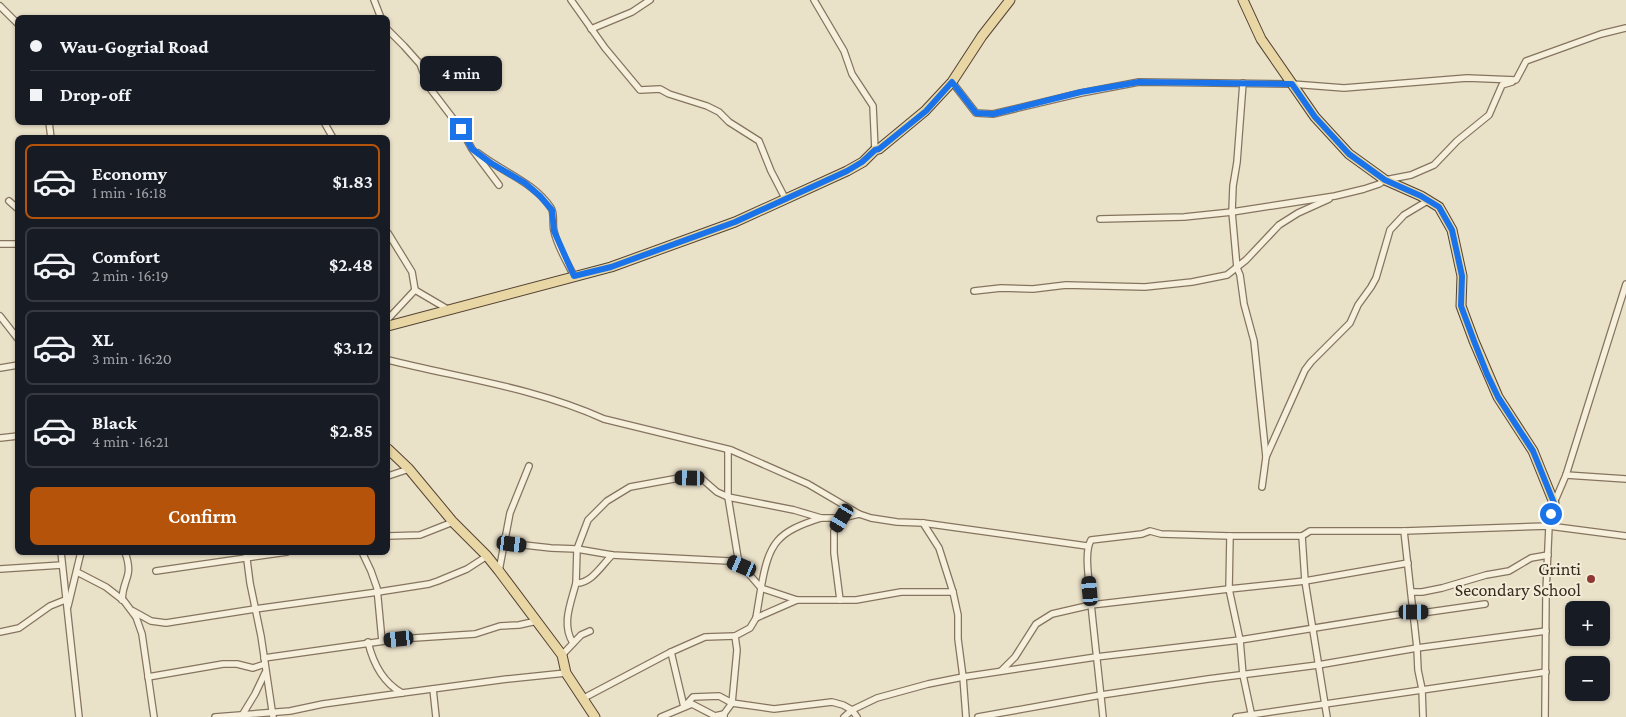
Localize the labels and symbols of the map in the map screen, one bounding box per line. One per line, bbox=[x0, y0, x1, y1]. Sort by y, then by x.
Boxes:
callout: 4 min bbox=[420, 56, 502, 92]
route end bbox=[450, 118, 472, 140]
car bbox=[674, 470, 705, 486]
car bbox=[827, 501, 856, 535]
route start bbox=[1540, 503, 1562, 525]
car bbox=[496, 535, 527, 553]
car bbox=[725, 553, 758, 579]
place label: Grinti Secondary School bbox=[1455, 559, 1581, 600]
marker: Grinti Secondary School bbox=[1585, 573, 1597, 585]
car bbox=[1081, 575, 1098, 607]
car bbox=[1399, 605, 1429, 620]
car bbox=[383, 630, 414, 648]

